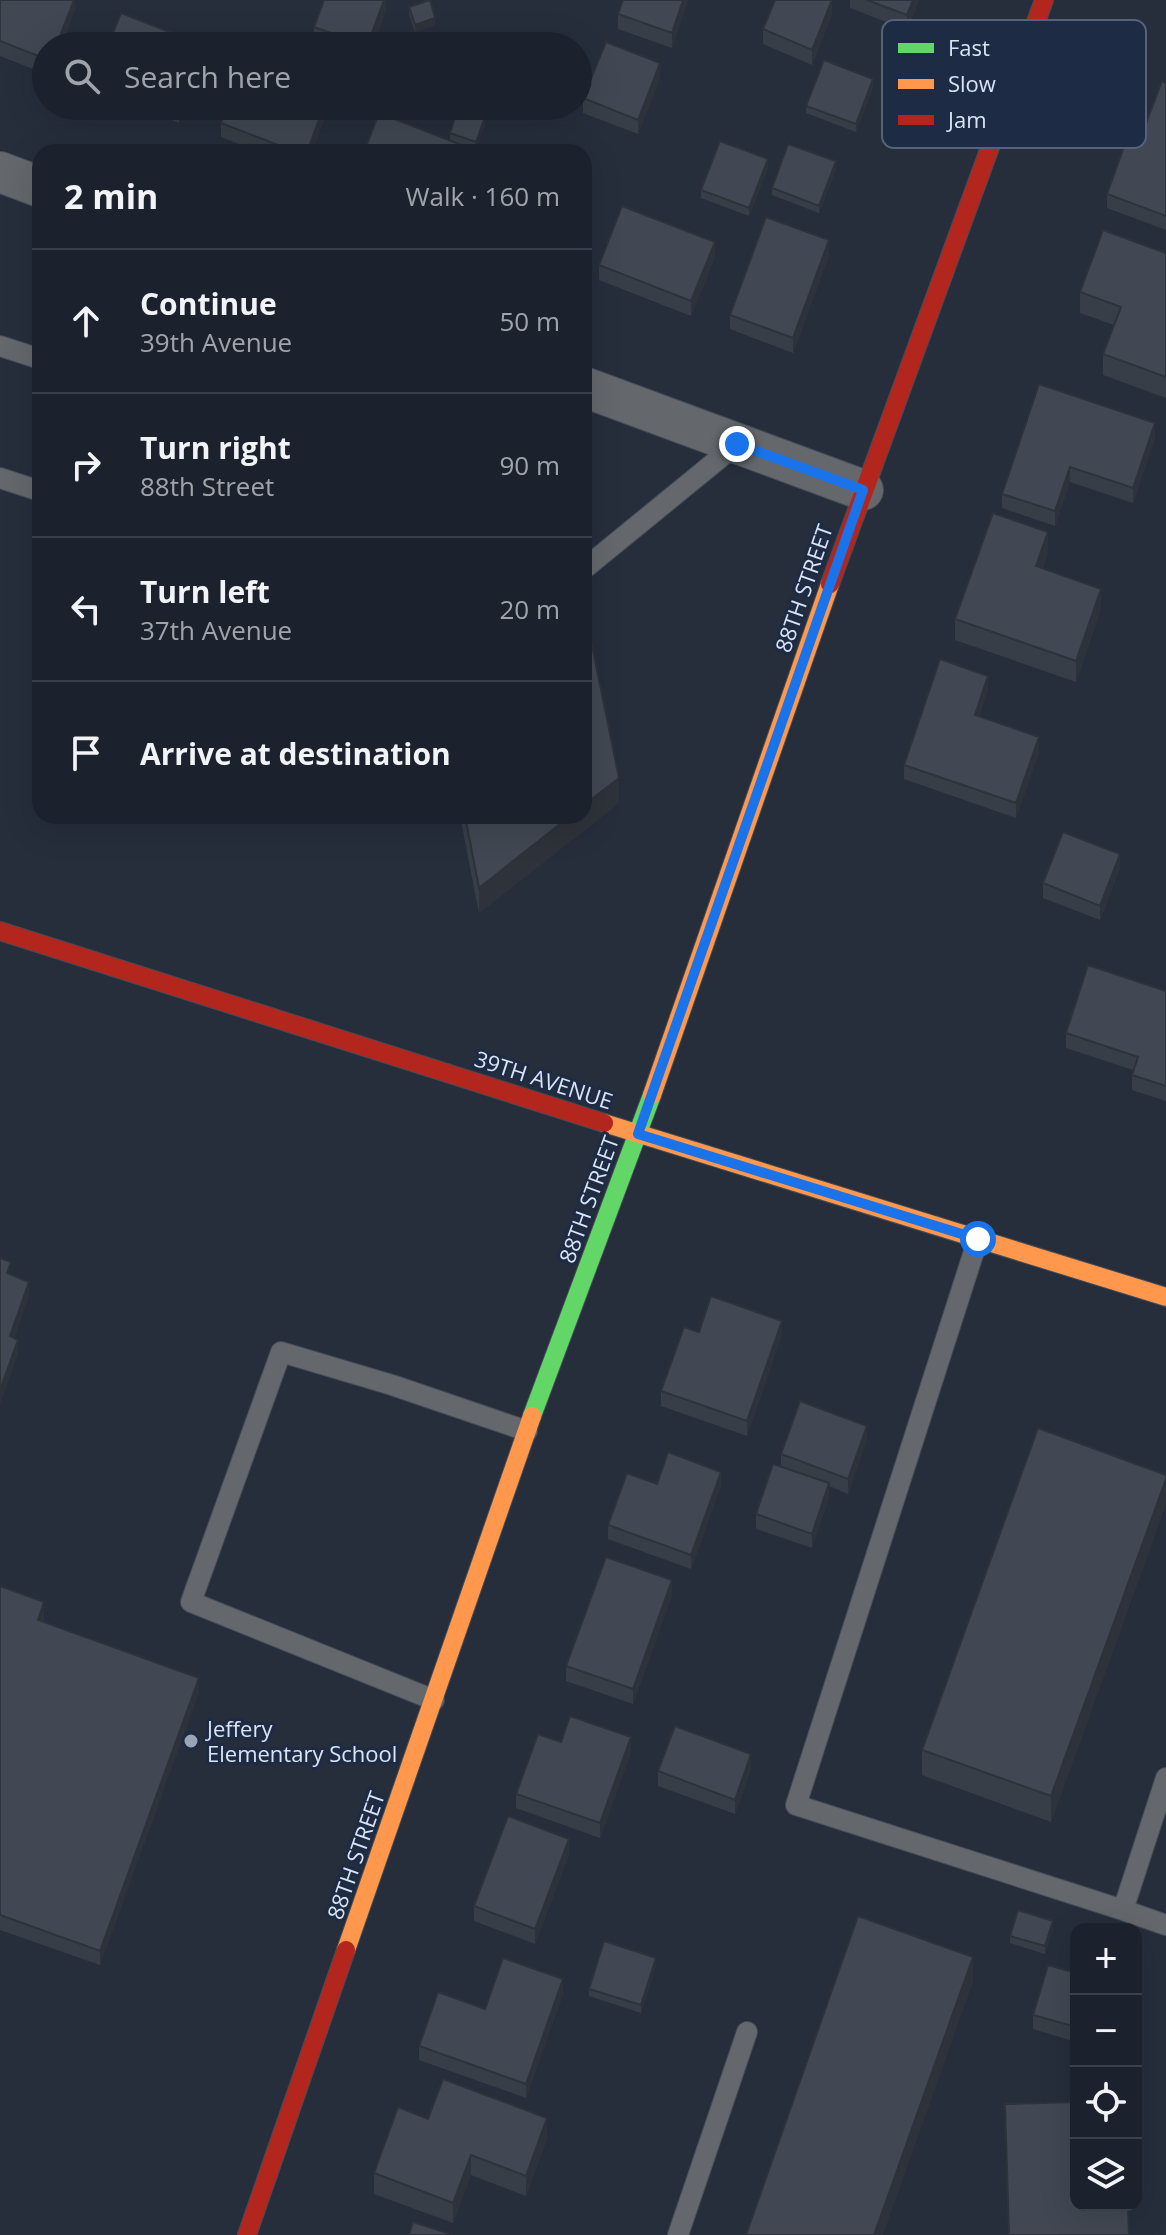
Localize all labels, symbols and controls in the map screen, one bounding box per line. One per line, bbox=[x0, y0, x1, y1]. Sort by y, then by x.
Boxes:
legend bbox=[882, 20, 1146, 148]
search box bbox=[32, 32, 592, 120]
text: Fast bbox=[948, 32, 990, 62]
icon: search bbox=[60, 54, 104, 98]
text: Search here bbox=[124, 56, 291, 97]
text: Slow bbox=[948, 68, 996, 98]
text: Jam bbox=[946, 104, 987, 134]
text: 2 min bbox=[64, 173, 158, 219]
text: Walk · 160 m bbox=[406, 178, 560, 214]
text: Continue bbox=[140, 283, 277, 324]
icon: ahead bbox=[64, 299, 108, 343]
text: 50 m bbox=[499, 303, 560, 339]
text: 39th Avenue bbox=[140, 324, 292, 360]
route end bbox=[719, 426, 755, 462]
text: Turn right bbox=[140, 427, 291, 468]
icon: right bbox=[64, 443, 108, 487]
text: 90 m bbox=[499, 447, 560, 483]
text: 88th Street bbox=[140, 468, 274, 504]
street label: 88TH STREET bbox=[767, 520, 839, 656]
text: Turn left bbox=[140, 571, 270, 612]
icon: left bbox=[64, 587, 108, 631]
text: 20 m bbox=[499, 591, 560, 627]
text: 37th Avenue bbox=[140, 612, 292, 648]
icon: arrive bbox=[64, 731, 108, 775]
text: Arrive at destination bbox=[140, 733, 451, 774]
street label: 39TH AVENUE bbox=[471, 1043, 617, 1115]
street label: 88TH STREET bbox=[551, 1131, 625, 1267]
route start bbox=[960, 1221, 996, 1257]
place label: Jeffery Elementary School bbox=[205, 1713, 397, 1768]
marker: Jeffery Elementary School bbox=[182, 1732, 200, 1750]
street label: 88TH STREET bbox=[319, 1787, 391, 1923]
map controls bbox=[1070, 1923, 1142, 2211]
button: + bbox=[1070, 1923, 1142, 1995]
button: − bbox=[1070, 1995, 1142, 2067]
button: locate bbox=[1070, 2067, 1142, 2139]
button: layers bbox=[1070, 2139, 1142, 2211]

